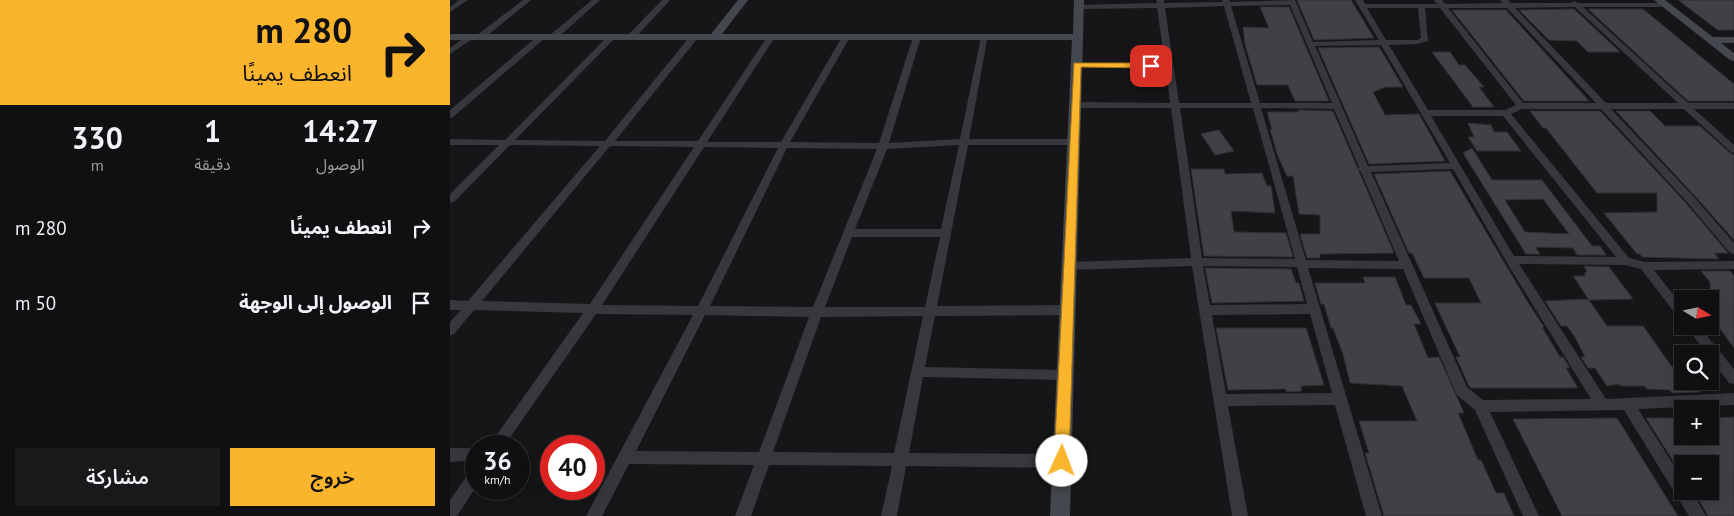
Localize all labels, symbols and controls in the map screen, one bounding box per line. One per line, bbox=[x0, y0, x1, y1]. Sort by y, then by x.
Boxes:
text: 280 m bbox=[255, 7, 352, 53]
icon: right bbox=[370, 20, 435, 85]
pin bbox=[1130, 45, 1172, 87]
icon: arrive bbox=[1137, 52, 1165, 80]
text: انعطف يمينًا bbox=[242, 59, 352, 87]
text: 1 bbox=[204, 111, 221, 150]
text: 14:27 bbox=[302, 111, 378, 150]
text: 330 bbox=[72, 118, 123, 157]
text: دقيقة bbox=[194, 154, 231, 174]
text: الوصول bbox=[316, 154, 365, 174]
text: m bbox=[91, 155, 104, 175]
icon: right bbox=[407, 214, 435, 242]
text: انعطف يمينًا bbox=[290, 215, 392, 239]
text: 280 m bbox=[15, 216, 67, 240]
icon: arrive bbox=[407, 289, 435, 317]
text: الوصول إلى الوجهة bbox=[239, 290, 392, 314]
north arrow bbox=[1674, 290, 1719, 335]
map controls bbox=[1674, 290, 1719, 500]
text: 50 m bbox=[15, 291, 56, 315]
button: search bbox=[1674, 345, 1719, 390]
button: + bbox=[1674, 400, 1719, 445]
position arrow bbox=[1035, 434, 1087, 486]
speed limit sign: 40 bbox=[540, 435, 605, 500]
text: 36 bbox=[483, 445, 512, 477]
button: مشاركة bbox=[15, 448, 220, 506]
button: خروج bbox=[230, 448, 435, 506]
button: − bbox=[1674, 455, 1719, 500]
text: km/h bbox=[484, 472, 511, 487]

